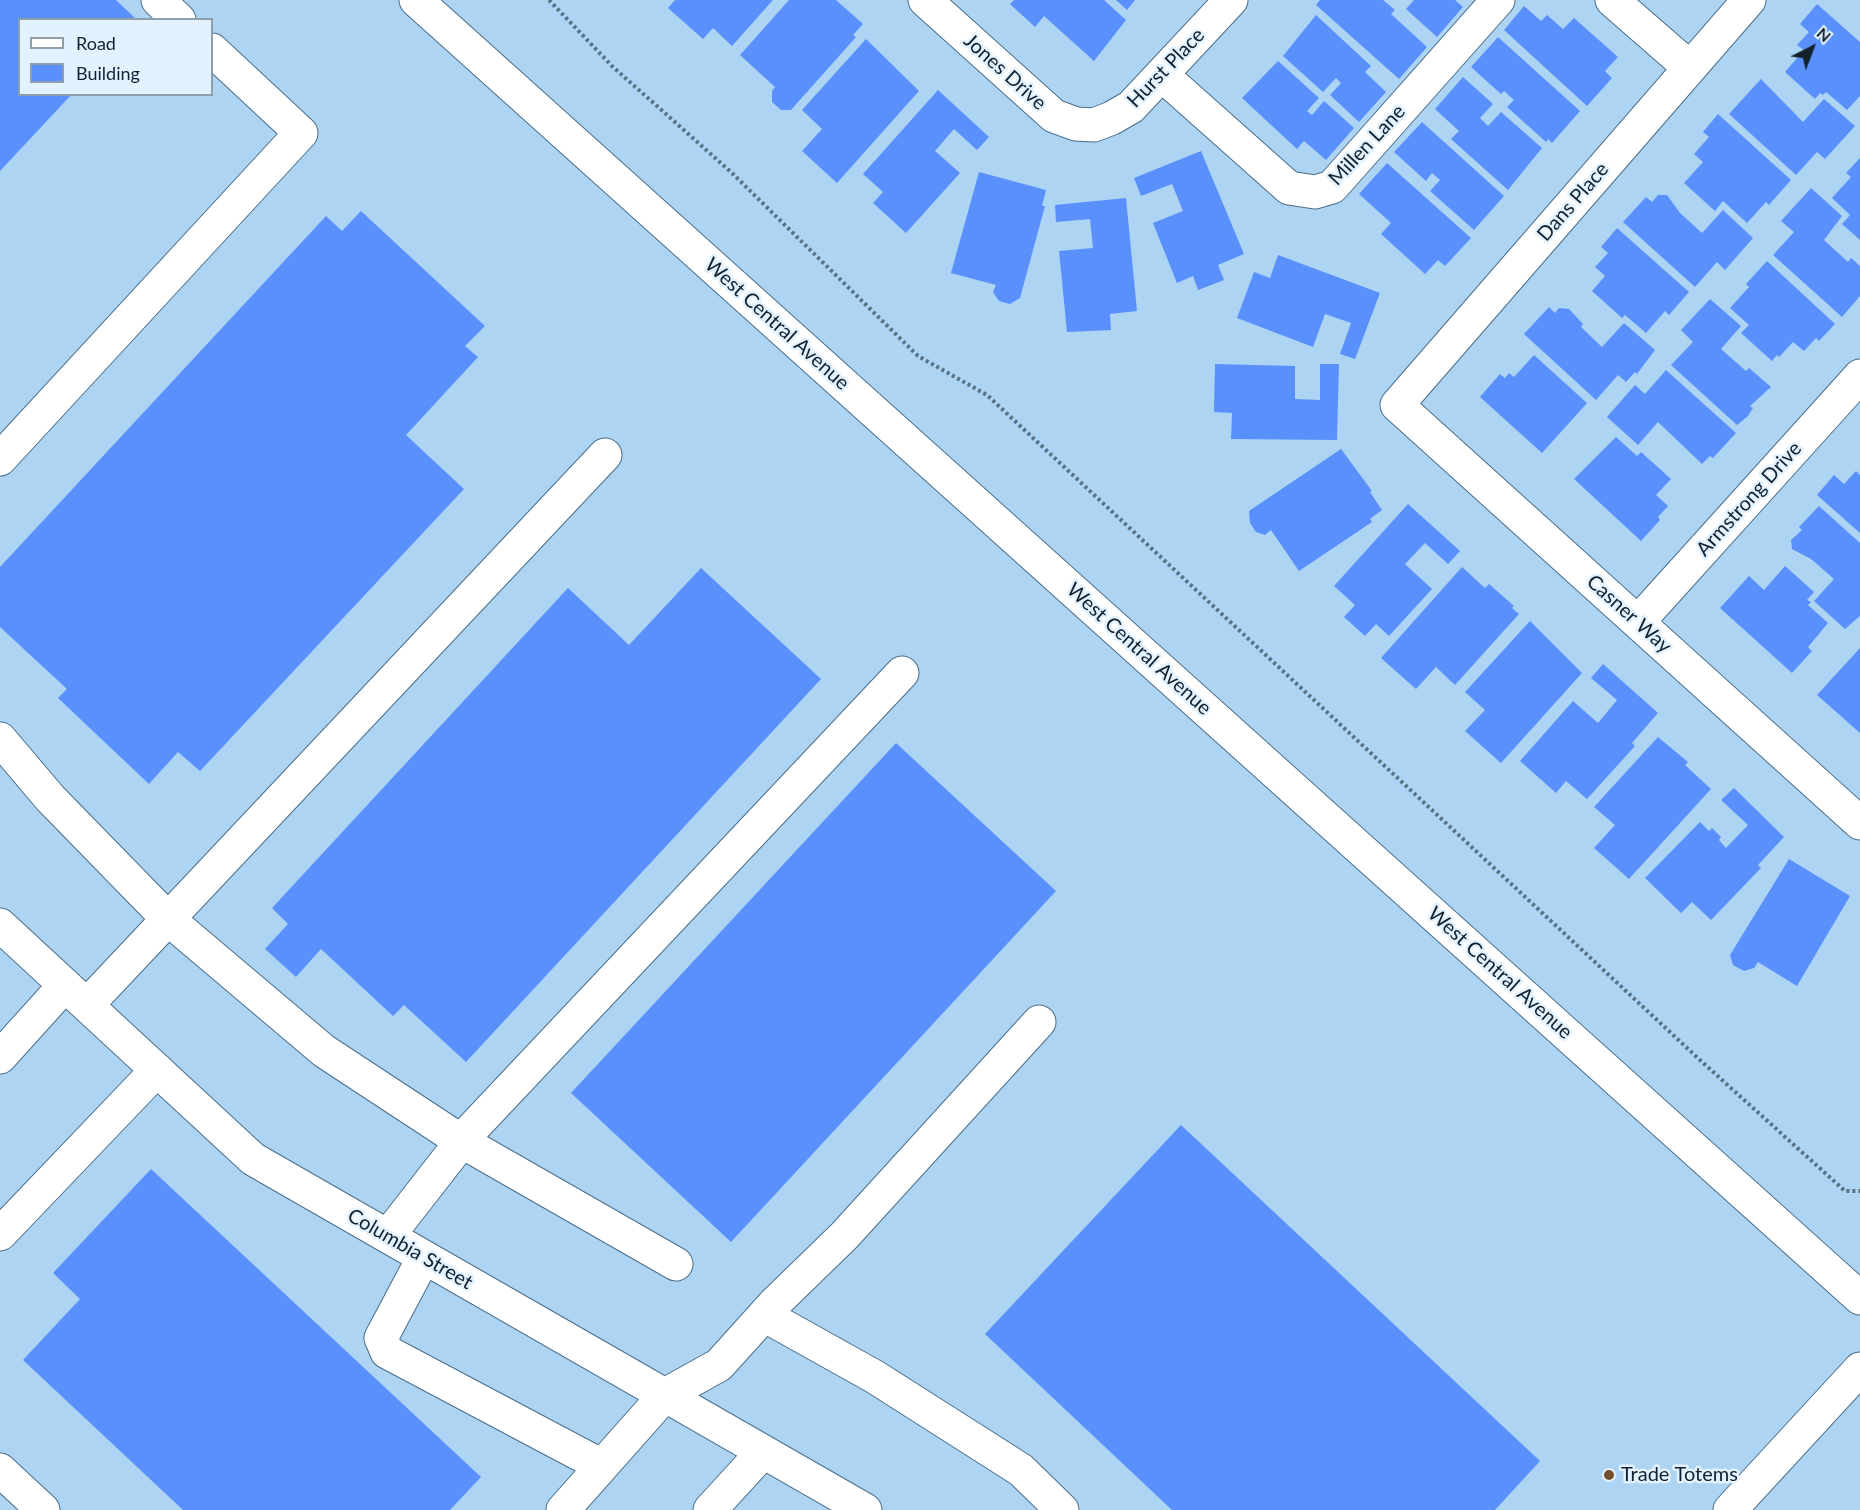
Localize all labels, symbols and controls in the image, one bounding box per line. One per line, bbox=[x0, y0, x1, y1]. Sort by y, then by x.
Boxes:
legend bbox=[18, 18, 213, 96]
north arrow bbox=[1782, 18, 1842, 78]
street label: Hurst Place bbox=[1122, 23, 1210, 113]
text: N bbox=[1813, 23, 1835, 45]
street label: Jones Drive bbox=[959, 29, 1051, 115]
text: Road bbox=[76, 32, 116, 54]
text: Building bbox=[76, 62, 140, 84]
street label: Millen Lane bbox=[1324, 100, 1410, 190]
street label: Dans Place bbox=[1532, 158, 1614, 246]
street label: West Central Avenue bbox=[700, 253, 854, 395]
street label: Armstrong Drive bbox=[1691, 437, 1807, 561]
street label: Casner Way bbox=[1582, 570, 1676, 658]
street label: West Central Avenue bbox=[1062, 578, 1216, 720]
street label: West Central Avenue bbox=[1423, 902, 1577, 1044]
street label: Columbia Street bbox=[343, 1203, 477, 1295]
place label: Trade Totems bbox=[1621, 1463, 1738, 1487]
marker: Trade Totems bbox=[1602, 1468, 1616, 1482]

